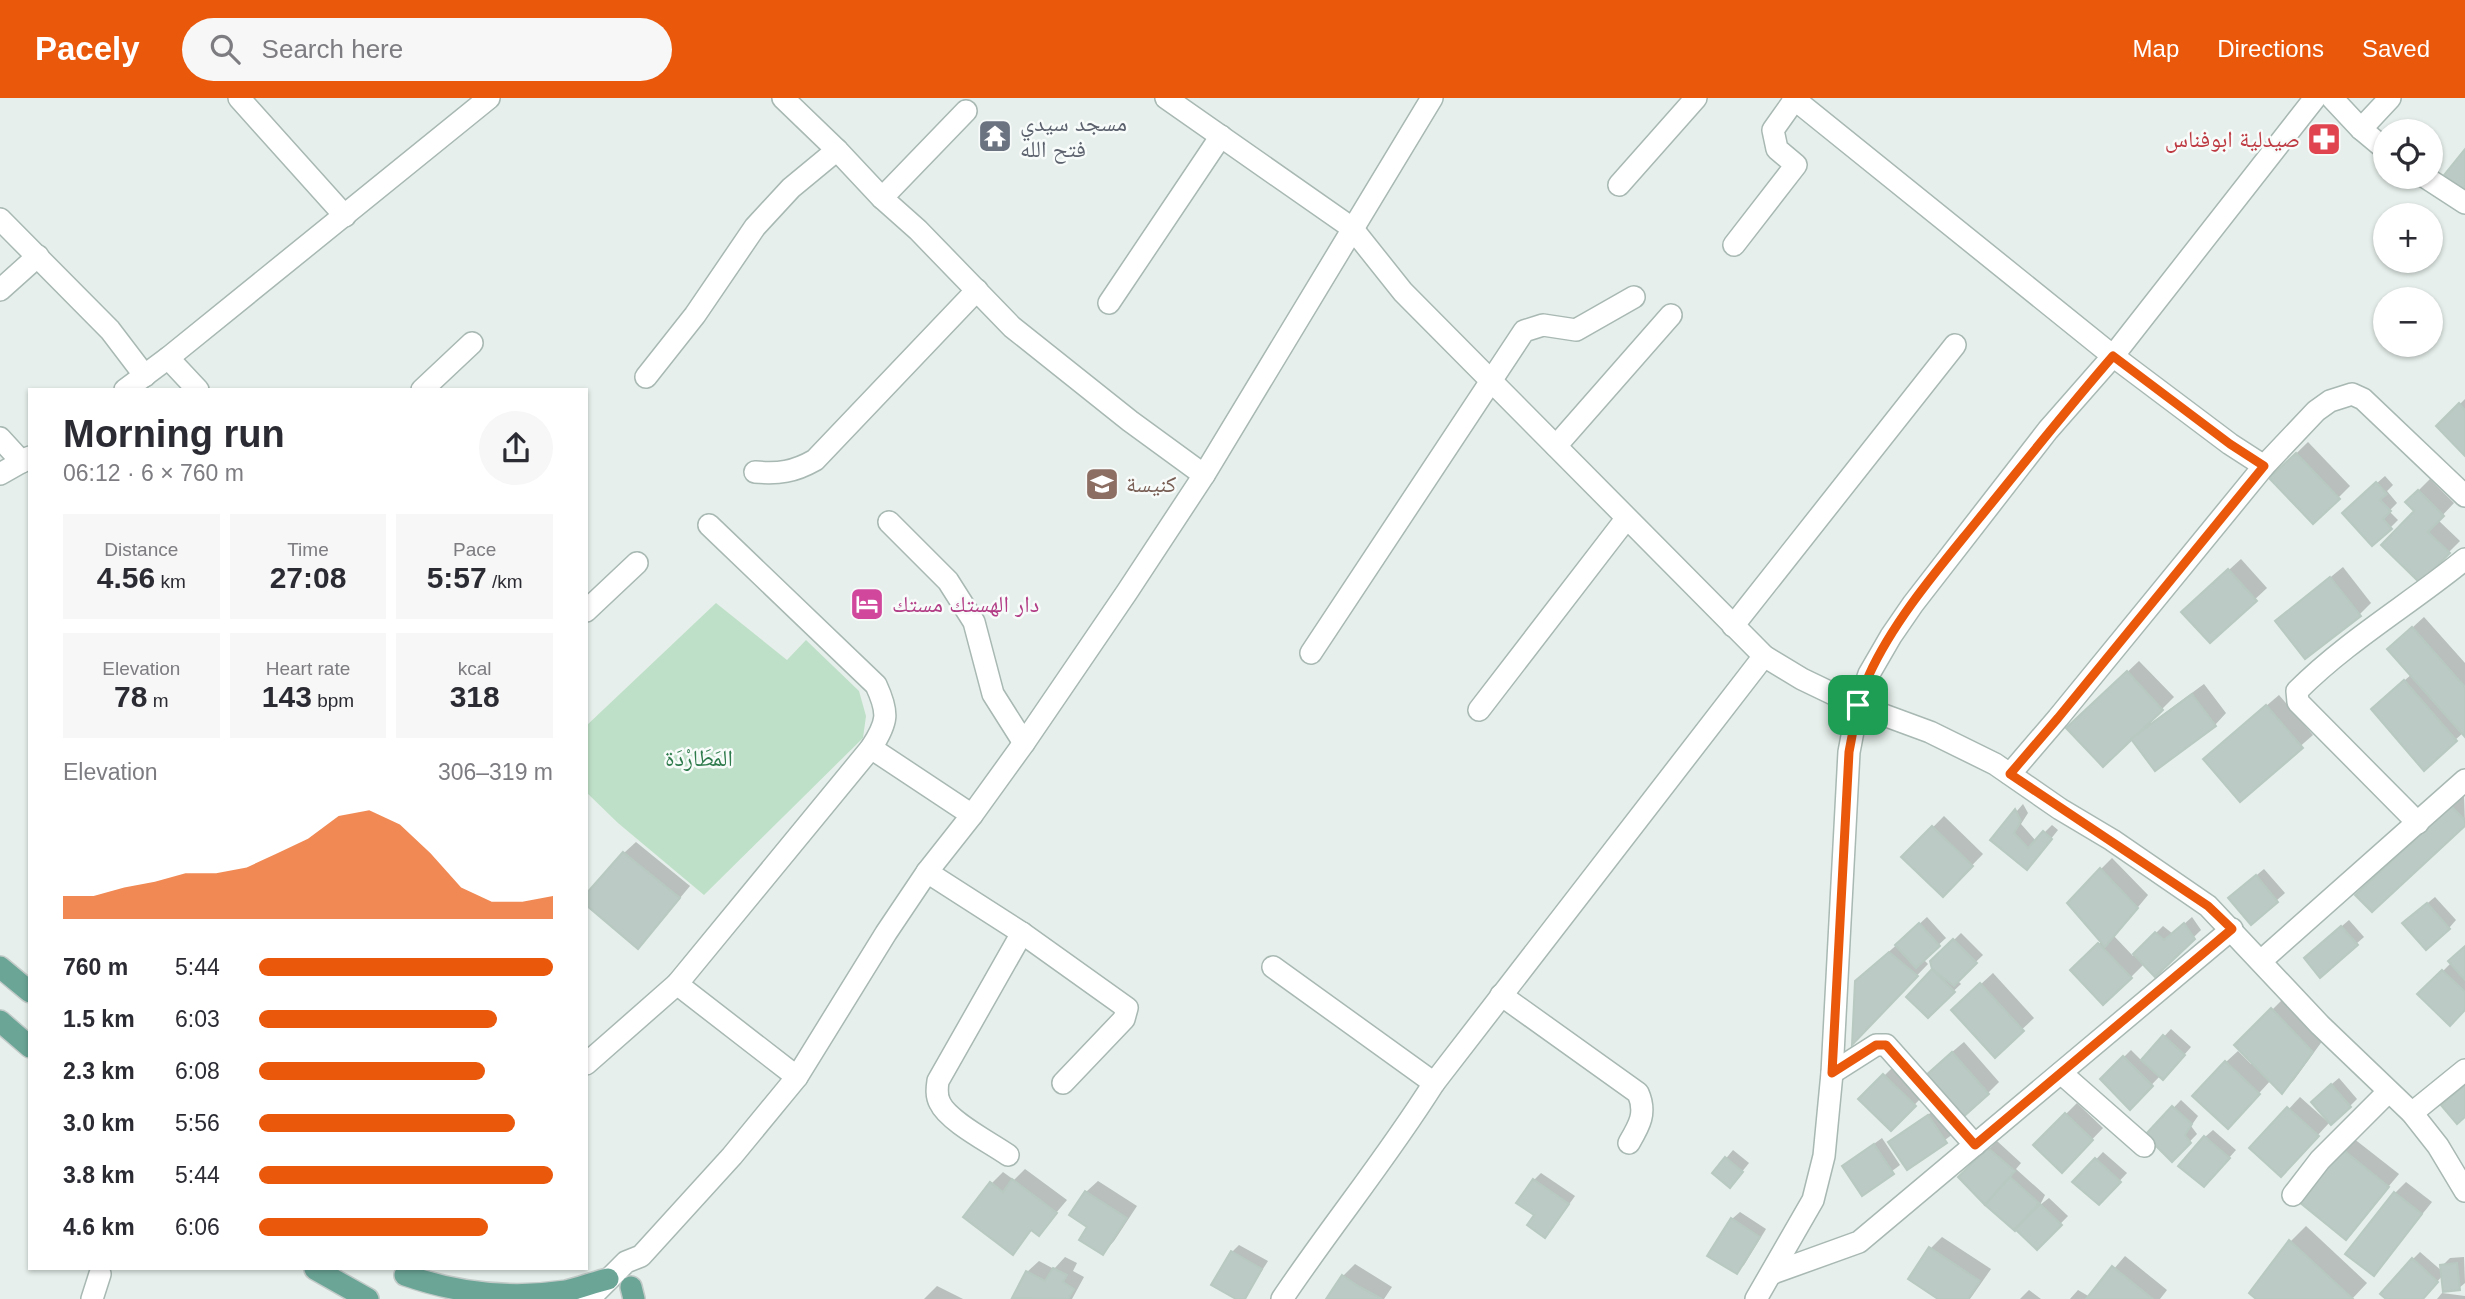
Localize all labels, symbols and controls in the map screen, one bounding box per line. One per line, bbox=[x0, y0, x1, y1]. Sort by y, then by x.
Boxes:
search box bbox=[182, 18, 672, 81]
text: Pacely bbox=[35, 30, 140, 67]
icon: search bbox=[206, 30, 244, 68]
text: Search here bbox=[262, 34, 403, 64]
text: Map bbox=[2133, 35, 2179, 62]
text: Directions bbox=[2217, 35, 2324, 62]
text: Saved bbox=[2362, 35, 2430, 62]
place label: مسجد سيدي فتح الله bbox=[1020, 110, 1127, 164]
temple icon: مسجد سيدي فتح الله bbox=[976, 117, 1014, 155]
map controls bbox=[2373, 119, 2443, 357]
button: locate bbox=[2373, 119, 2443, 189]
pharmacy icon: صيدلية ابوفناس bbox=[2305, 120, 2343, 158]
place label: صيدلية ابوفناس bbox=[2165, 126, 2300, 153]
button: + bbox=[2373, 203, 2443, 273]
button: − bbox=[2373, 287, 2443, 357]
button: share bbox=[479, 411, 553, 485]
text: Morning run bbox=[63, 413, 285, 455]
text: 06:12 · 6 × 760 m bbox=[63, 460, 244, 486]
school or university icon: كنيسة bbox=[1083, 465, 1121, 503]
place label: كنيسة bbox=[1126, 471, 1177, 497]
text: Distance bbox=[104, 539, 178, 560]
text: Time bbox=[287, 539, 329, 560]
text: Pace bbox=[453, 539, 496, 560]
text: 4.56 bbox=[97, 561, 155, 594]
text: 27:08 bbox=[270, 561, 346, 594]
text: 5:57 bbox=[427, 561, 487, 594]
text: km bbox=[155, 571, 186, 592]
text: /km bbox=[487, 571, 523, 592]
hotel icon: دار الهستك مستك bbox=[848, 585, 886, 623]
place label: دار الهستك مستك bbox=[892, 591, 1039, 617]
text: Elevation bbox=[102, 658, 180, 679]
text: Heart rate bbox=[266, 658, 350, 679]
text: kcal bbox=[458, 658, 492, 679]
pin bbox=[1828, 675, 1888, 735]
text: 78 bbox=[114, 680, 147, 713]
text: 143 bbox=[262, 680, 312, 713]
text: 318 bbox=[450, 680, 500, 713]
icon: arrive bbox=[1839, 686, 1877, 724]
text: m bbox=[147, 690, 169, 711]
text: bpm bbox=[312, 690, 354, 711]
park label: المَطَارْدَة bbox=[665, 745, 733, 771]
text: Elevation bbox=[63, 759, 158, 785]
text: 306–319 m bbox=[438, 759, 553, 785]
text: 760 m bbox=[63, 954, 128, 980]
text: 5:44 bbox=[175, 954, 220, 980]
text: 1.5 km bbox=[63, 1006, 135, 1032]
text: 6:03 bbox=[175, 1006, 220, 1032]
text: 2.3 km bbox=[63, 1058, 135, 1084]
text: 6:08 bbox=[175, 1058, 220, 1084]
text: 3.0 km bbox=[63, 1110, 135, 1136]
text: 5:56 bbox=[175, 1110, 220, 1136]
text: 3.8 km bbox=[63, 1162, 135, 1188]
text: 5:44 bbox=[175, 1162, 220, 1188]
text: 4.6 km bbox=[63, 1214, 135, 1240]
text: 6:06 bbox=[175, 1214, 220, 1240]

